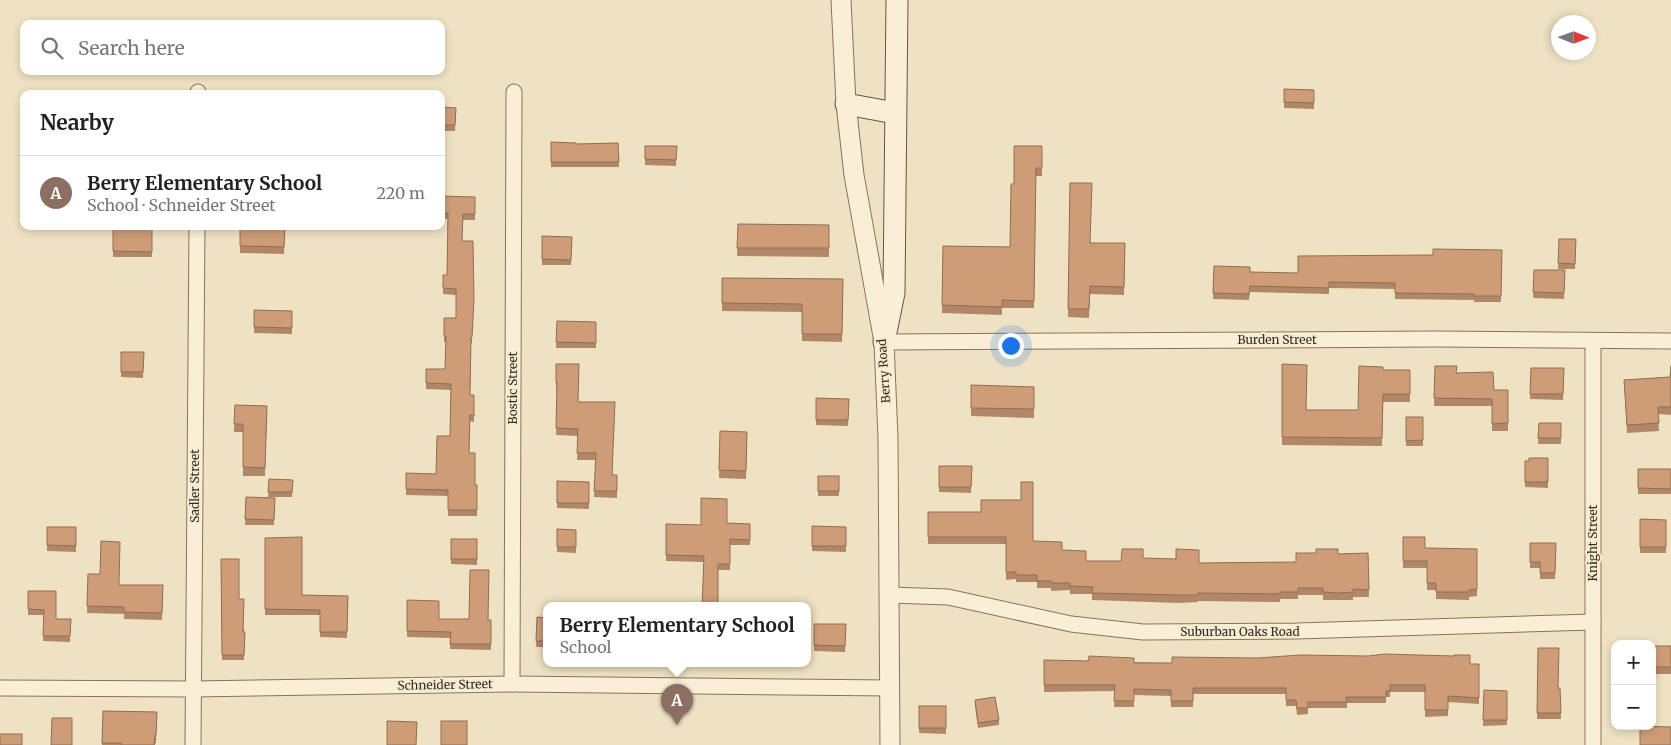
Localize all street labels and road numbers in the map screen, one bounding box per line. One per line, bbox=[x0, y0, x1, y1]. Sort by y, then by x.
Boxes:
street label: Burden Street bbox=[1237, 332, 1317, 347]
street label: Berry Road bbox=[874, 338, 893, 404]
street label: Bostic Street bbox=[505, 351, 520, 425]
street label: Sadler Street bbox=[187, 449, 202, 523]
street label: Knight Street bbox=[1585, 504, 1600, 581]
street label: Suburban Oaks Road bbox=[1180, 624, 1300, 639]
street label: Schneider Street bbox=[397, 676, 493, 693]

